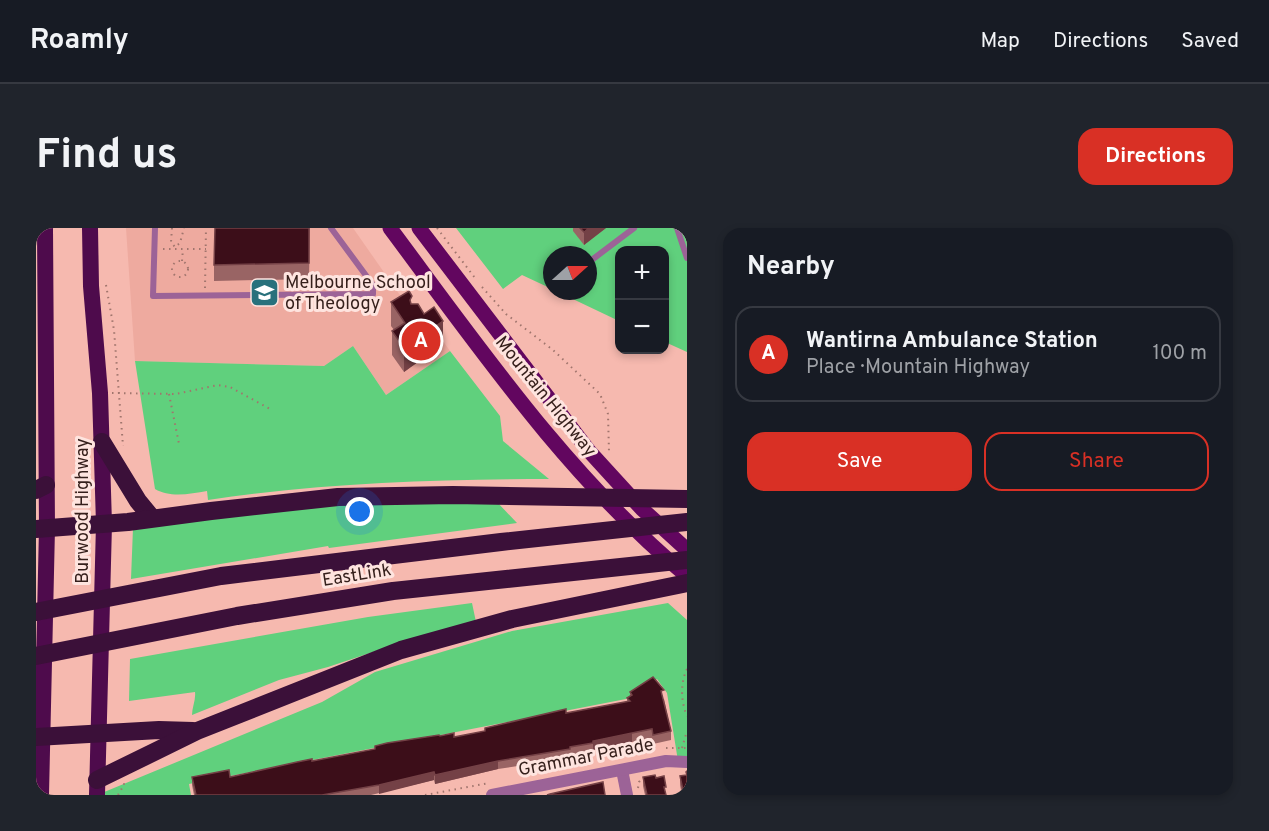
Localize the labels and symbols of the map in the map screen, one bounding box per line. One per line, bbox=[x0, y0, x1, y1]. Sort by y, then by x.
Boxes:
north arrow bbox=[543, 246, 597, 300]
place label: Melbourne School of Theology bbox=[285, 272, 431, 316]
school or university icon: Melbourne School of Theology bbox=[248, 277, 280, 309]
pin: A bbox=[402, 318, 440, 364]
street label: Mountain Highway bbox=[489, 332, 601, 462]
street label: Burwood Highway bbox=[72, 438, 95, 584]
your location bbox=[345, 497, 374, 526]
street label: EastLink bbox=[321, 559, 393, 593]
street label: Grammar Parade bbox=[516, 734, 656, 782]

